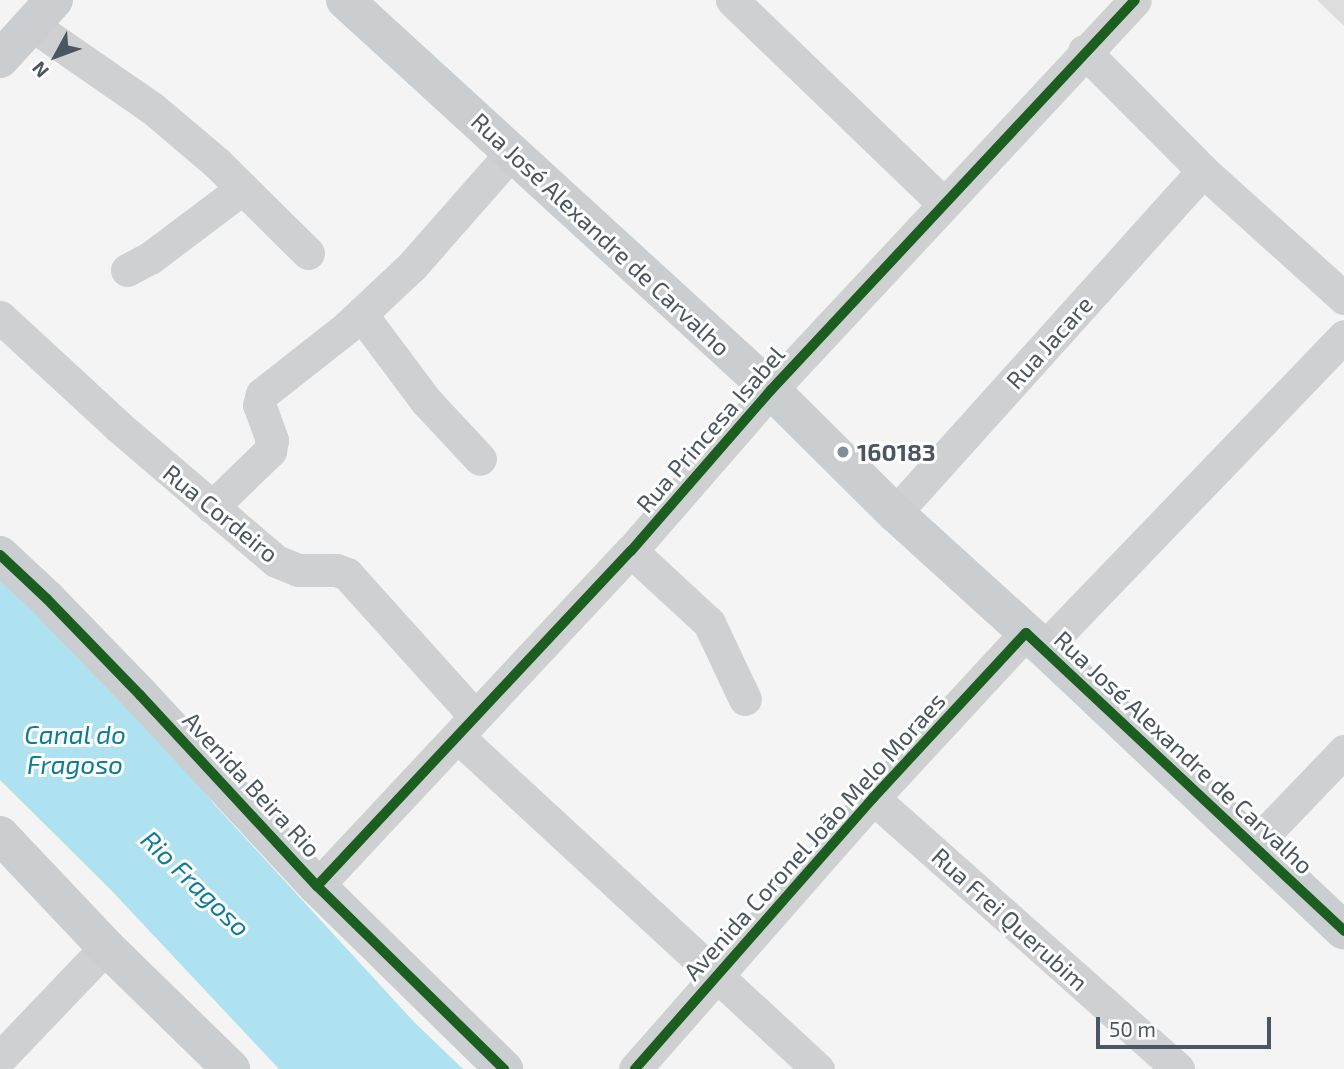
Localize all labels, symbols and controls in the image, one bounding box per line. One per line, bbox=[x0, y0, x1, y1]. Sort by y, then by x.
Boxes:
north arrow bbox=[21, 21, 91, 91]
text: N bbox=[27, 57, 53, 83]
street label: Rua José Alexandre de Carvalho bbox=[465, 106, 737, 362]
street label: Rua Jacare bbox=[1000, 289, 1098, 395]
street label: Rua Princesa Isabel bbox=[630, 340, 790, 518]
place label: 160183 bbox=[857, 438, 936, 466]
marker: 160183 bbox=[835, 444, 851, 460]
street label: Rua Cordeiro bbox=[158, 458, 284, 568]
street label: Rua José Alexandre de Carvalho bbox=[1048, 624, 1320, 880]
street label: Avenida Coronel João Melo Moraes bbox=[677, 686, 951, 986]
street label: Avenida Beira Rio bbox=[177, 705, 327, 863]
water label: Canal do Fragoso bbox=[24, 718, 126, 780]
water label: Rio Fragoso bbox=[135, 824, 257, 942]
street label: Rua Frei Querubim bbox=[926, 842, 1094, 996]
scale bar bbox=[1099, 1002, 1274, 1046]
text: 50 m bbox=[1109, 1016, 1156, 1041]

